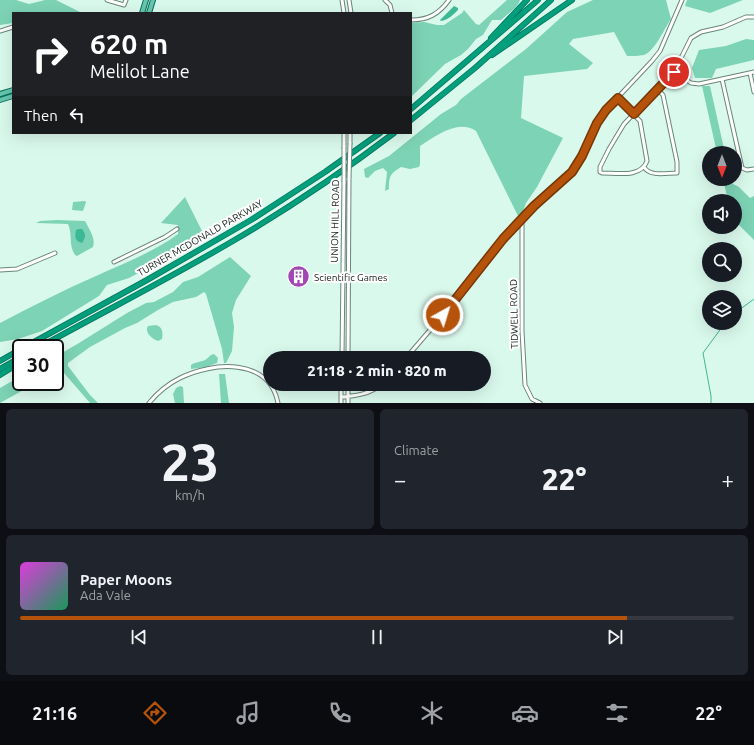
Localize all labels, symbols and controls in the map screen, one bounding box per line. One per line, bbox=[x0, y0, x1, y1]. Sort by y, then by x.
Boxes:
icon: right bbox=[24, 28, 76, 80]
text: 620 m bbox=[90, 28, 168, 59]
pin bbox=[657, 55, 691, 89]
text: Melilot Lane bbox=[90, 61, 190, 81]
icon: arrive bbox=[663, 61, 685, 83]
icon: left bbox=[66, 104, 88, 126]
text: Then bbox=[24, 107, 58, 124]
north arrow bbox=[702, 146, 742, 186]
map controls bbox=[702, 146, 742, 330]
street label: UNION HILL ROAD bbox=[329, 179, 341, 263]
button: sound bbox=[702, 194, 742, 234]
street label: TURNER MCDONALD PARKWAY bbox=[135, 197, 265, 278]
button: search bbox=[702, 242, 742, 282]
building icon: Scientific Games bbox=[286, 264, 312, 290]
place label: Scientific Games bbox=[314, 272, 387, 283]
street label: TIDWELL ROAD bbox=[508, 279, 520, 349]
button: layers bbox=[702, 290, 742, 330]
position arrow bbox=[422, 294, 464, 336]
speed limit sign: 30 bbox=[12, 339, 64, 391]
text: 21:18 · 2 min · 820 m bbox=[307, 362, 447, 379]
text: 23 bbox=[161, 433, 219, 491]
text: Climate bbox=[394, 443, 439, 457]
text: 22° bbox=[542, 462, 586, 496]
text: − bbox=[394, 467, 406, 492]
text: + bbox=[722, 467, 734, 492]
text: km/h bbox=[175, 488, 205, 502]
text: Paper Moons bbox=[80, 571, 172, 588]
text: Ada Vale bbox=[80, 588, 131, 602]
icon: previous bbox=[128, 626, 150, 648]
icon: pause bbox=[366, 626, 388, 648]
icon: next bbox=[604, 626, 626, 648]
icon: directions bbox=[141, 699, 169, 727]
icon: music bbox=[234, 699, 262, 727]
icon: phone bbox=[326, 699, 354, 727]
icon: climate bbox=[418, 699, 446, 727]
icon: car bbox=[511, 699, 539, 727]
icon: filters bbox=[603, 699, 631, 727]
text: 21:16 bbox=[32, 703, 77, 723]
text: 22° bbox=[695, 703, 722, 723]

